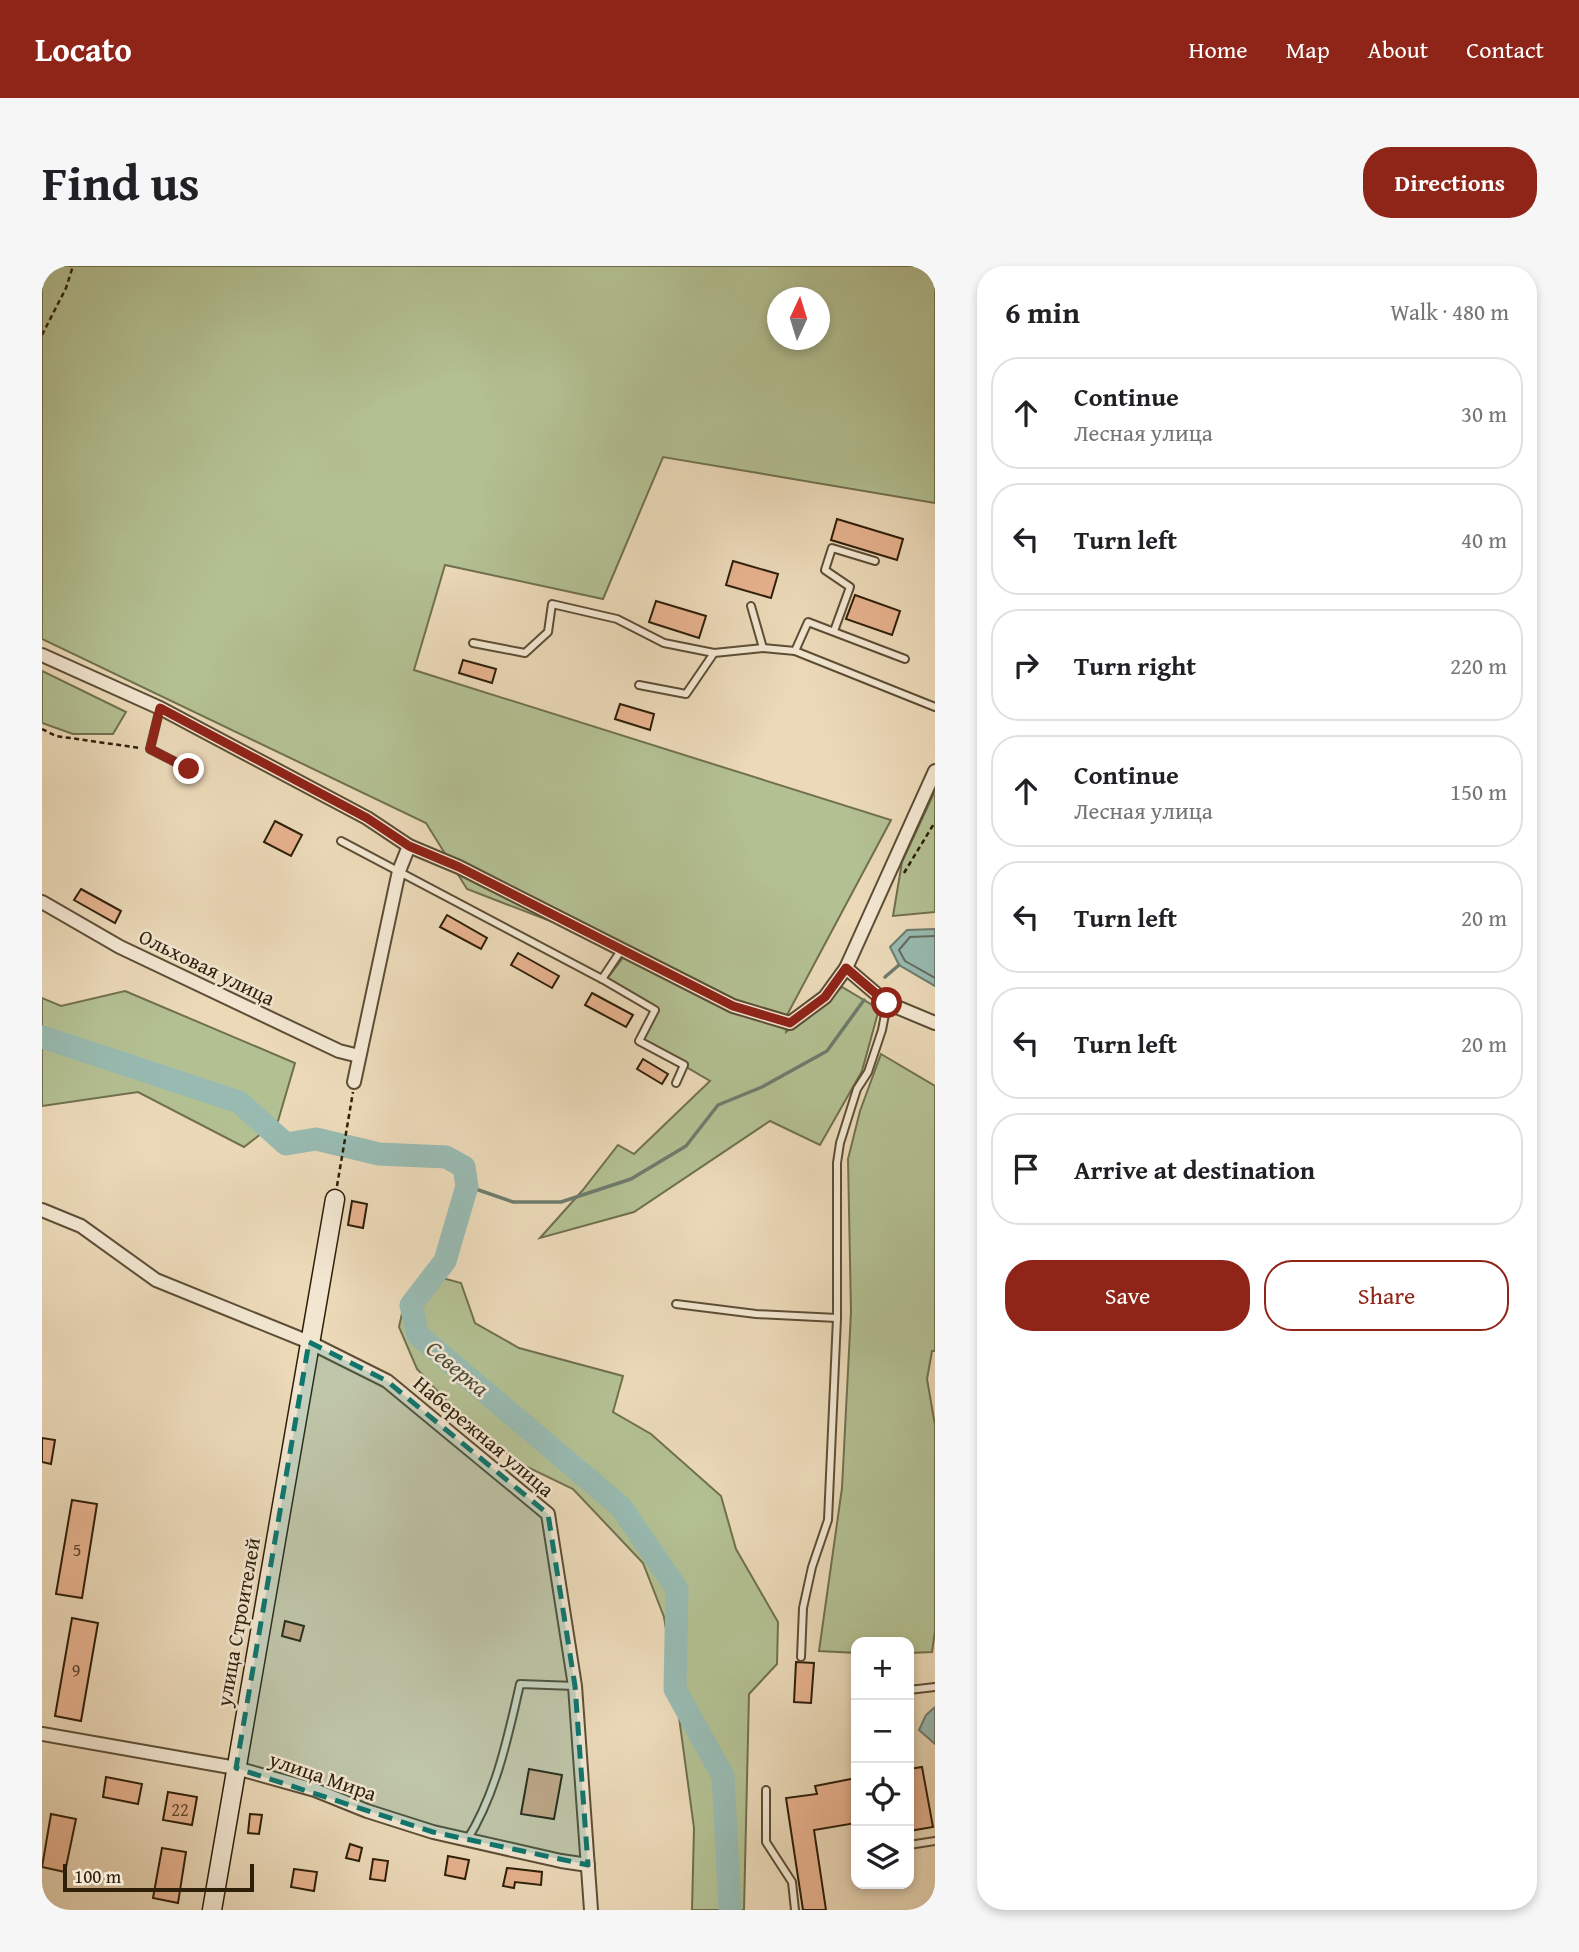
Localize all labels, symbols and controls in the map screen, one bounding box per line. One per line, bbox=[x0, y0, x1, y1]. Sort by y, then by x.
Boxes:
text: Locato bbox=[35, 25, 132, 73]
text: Home bbox=[1189, 32, 1248, 67]
text: Map bbox=[1286, 32, 1330, 67]
text: About bbox=[1368, 32, 1428, 67]
text: Contact bbox=[1466, 32, 1544, 67]
text: Find us bbox=[42, 146, 200, 218]
button: Directions bbox=[1363, 147, 1537, 218]
north arrow bbox=[767, 287, 830, 350]
text: 6 min bbox=[1005, 290, 1080, 334]
text: Walk · 480 m bbox=[1390, 295, 1509, 328]
text: Continue bbox=[1074, 377, 1179, 416]
icon: ahead bbox=[1007, 394, 1045, 432]
text: 30 m bbox=[1461, 397, 1507, 430]
text: Лесная улица bbox=[1074, 416, 1213, 449]
icon: left bbox=[1007, 520, 1045, 558]
text: Turn left bbox=[1074, 520, 1177, 559]
text: 40 m bbox=[1461, 523, 1507, 556]
icon: right bbox=[1007, 646, 1045, 684]
text: Turn right bbox=[1074, 646, 1196, 685]
text: 220 m bbox=[1450, 649, 1507, 682]
route end bbox=[173, 753, 204, 784]
text: Continue bbox=[1074, 755, 1179, 794]
icon: ahead bbox=[1007, 772, 1045, 810]
text: 150 m bbox=[1450, 775, 1507, 808]
text: Лесная улица bbox=[1074, 794, 1213, 827]
icon: left bbox=[1007, 898, 1045, 936]
text: Turn left bbox=[1074, 898, 1177, 937]
text: 20 m bbox=[1461, 901, 1507, 934]
street label: Ольховая улица bbox=[134, 921, 280, 1013]
route start bbox=[871, 987, 902, 1018]
icon: left bbox=[1007, 1024, 1045, 1062]
text: Turn left bbox=[1074, 1024, 1177, 1063]
text: 20 m bbox=[1461, 1027, 1507, 1060]
icon: arrive bbox=[1007, 1150, 1045, 1188]
text: Arrive at destination bbox=[1074, 1150, 1315, 1189]
button: Save bbox=[1005, 1260, 1250, 1331]
button: Share bbox=[1264, 1260, 1509, 1331]
water label: Северка bbox=[419, 1332, 497, 1404]
street label: Набережная улица bbox=[407, 1368, 561, 1504]
street label: улица Строителей bbox=[208, 1535, 268, 1710]
house number: 5 bbox=[73, 1536, 81, 1563]
map controls bbox=[851, 1637, 914, 1889]
button: + bbox=[851, 1637, 914, 1700]
house number: 9 bbox=[72, 1657, 80, 1684]
button: − bbox=[851, 1700, 914, 1763]
street label: улица Мира bbox=[264, 1743, 381, 1809]
button: locate bbox=[851, 1763, 914, 1826]
house number: 22 bbox=[171, 1796, 189, 1823]
button: layers bbox=[851, 1826, 914, 1889]
scale bar bbox=[63, 1861, 254, 1893]
text: 100 m bbox=[74, 1862, 121, 1890]

